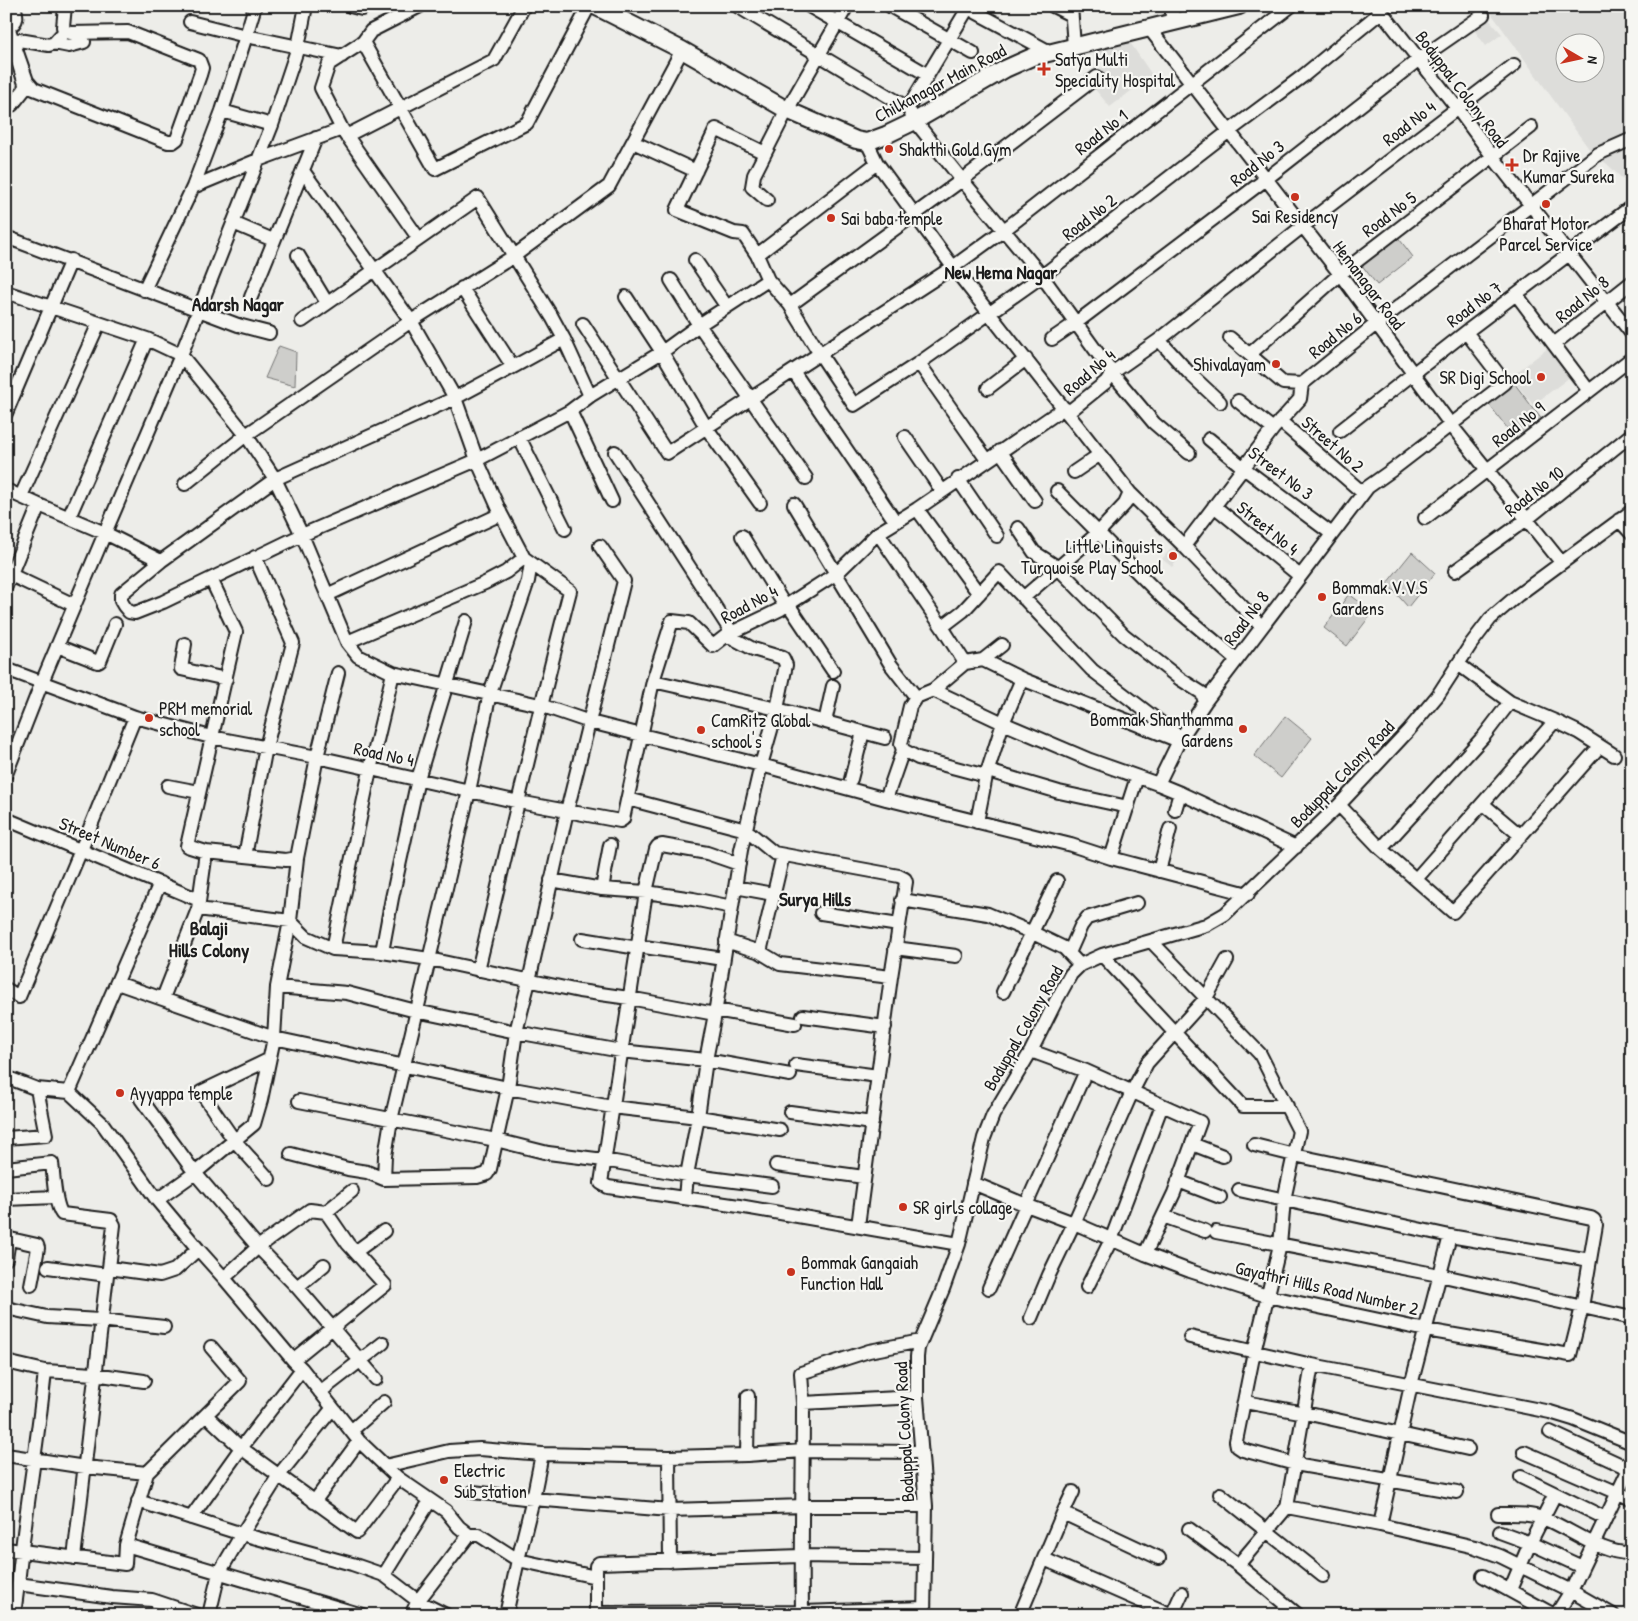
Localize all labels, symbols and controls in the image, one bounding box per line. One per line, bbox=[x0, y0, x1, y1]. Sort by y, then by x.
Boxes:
street label: Boduppal Colony Road bbox=[1410, 25, 1514, 153]
north arrow bbox=[1556, 32, 1606, 82]
street label: Chilkanagar Main Road bbox=[870, 38, 1010, 128]
place label: Satya Multi Speciality Hospital bbox=[1055, 47, 1176, 93]
text: N bbox=[1583, 55, 1603, 66]
marker: Satya Multi Speciality Hospital bbox=[1037, 62, 1051, 76]
street label: Road No 4 bbox=[1377, 94, 1441, 152]
street label: Road No 1 bbox=[1069, 103, 1133, 161]
street label: Road No 3 bbox=[1225, 134, 1289, 192]
place label: Shakthi Gold Gym bbox=[899, 137, 1012, 162]
marker: Shakthi Gold Gym bbox=[883, 143, 895, 155]
place label: Dr Rajive Kumar Sureka bbox=[1523, 143, 1614, 189]
marker: Dr Rajive Kumar Sureka bbox=[1505, 158, 1519, 172]
street label: Road No 5 bbox=[1357, 185, 1422, 243]
street label: Road No 2 bbox=[1056, 187, 1122, 246]
marker: Sai Residency bbox=[1289, 191, 1301, 203]
marker: Bharat Motor Parcel Service bbox=[1540, 198, 1552, 210]
place label: Sai Residency bbox=[1252, 204, 1339, 229]
place label: Sai baba temple bbox=[841, 206, 943, 231]
place label: Bharat Motor Parcel Service bbox=[1499, 211, 1593, 257]
marker: Sai baba temple bbox=[825, 212, 837, 224]
street label: Hemanagar Road bbox=[1327, 235, 1411, 335]
district label: New Hema Nagar bbox=[945, 259, 1058, 286]
street label: Road No 8 bbox=[1550, 270, 1614, 328]
street label: Road No 7 bbox=[1441, 275, 1507, 333]
district label: Adarsh Nagar bbox=[192, 291, 285, 318]
street label: Road No 6 bbox=[1303, 306, 1367, 364]
street label: Road No 4 bbox=[1057, 343, 1121, 401]
place label: Shivalayam bbox=[1193, 352, 1266, 377]
marker: Shivalayam bbox=[1270, 358, 1282, 370]
place label: SR Digi School bbox=[1440, 365, 1531, 390]
marker: SR Digi School bbox=[1535, 371, 1547, 383]
street label: Road No 9 bbox=[1486, 395, 1550, 453]
street label: Street No 2 bbox=[1296, 410, 1370, 479]
street label: Street No 3 bbox=[1243, 440, 1319, 506]
street label: Road No 10 bbox=[1499, 460, 1569, 522]
street label: Street No 4 bbox=[1231, 495, 1305, 561]
place label: Little Linguists Turquoise Play School bbox=[1021, 534, 1163, 580]
marker: Little Linguists Turquoise Play School bbox=[1167, 550, 1179, 562]
place label: Bommak.V.V.S Gardens bbox=[1332, 575, 1427, 621]
street label: Road No 4 bbox=[716, 578, 782, 629]
street label: Road No 8 bbox=[1217, 585, 1275, 650]
marker: Bommak.V.V.S Gardens bbox=[1316, 591, 1328, 603]
place label: PRM memorial school bbox=[159, 696, 253, 742]
place label: Bommak Shanthamma Gardens bbox=[1090, 707, 1233, 753]
place label: CamRitz Global school's bbox=[711, 708, 811, 754]
marker: PRM memorial school bbox=[143, 712, 155, 724]
street label: Boduppal Colony Road bbox=[1284, 715, 1400, 833]
marker: Bommak Shanthamma Gardens bbox=[1237, 723, 1249, 735]
marker: CamRitz Global school's bbox=[695, 724, 707, 736]
street label: Road No 4 bbox=[351, 735, 417, 773]
street label: Street Number 6 bbox=[55, 810, 165, 876]
district label: Surya Hills bbox=[779, 886, 852, 913]
district label: Balaji Hills Colony bbox=[169, 915, 249, 964]
street label: Boduppal Colony Road bbox=[977, 961, 1069, 1095]
place label: Ayyappa temple bbox=[130, 1081, 233, 1106]
marker: Ayyappa temple bbox=[114, 1087, 126, 1099]
place label: SR girls collage bbox=[913, 1195, 1013, 1220]
marker: SR girls collage bbox=[897, 1201, 909, 1213]
place label: Bommak Gangaiah Function Hall bbox=[800, 1250, 919, 1296]
street label: Gayathri Hills Road Number 2 bbox=[1233, 1255, 1422, 1321]
marker: Bommak Gangaiah Function Hall bbox=[785, 1266, 797, 1278]
street label: Boduppal Colony Road bbox=[888, 1361, 920, 1503]
place label: Electric Sub station bbox=[454, 1458, 527, 1504]
marker: Electric Sub station bbox=[438, 1474, 450, 1486]

